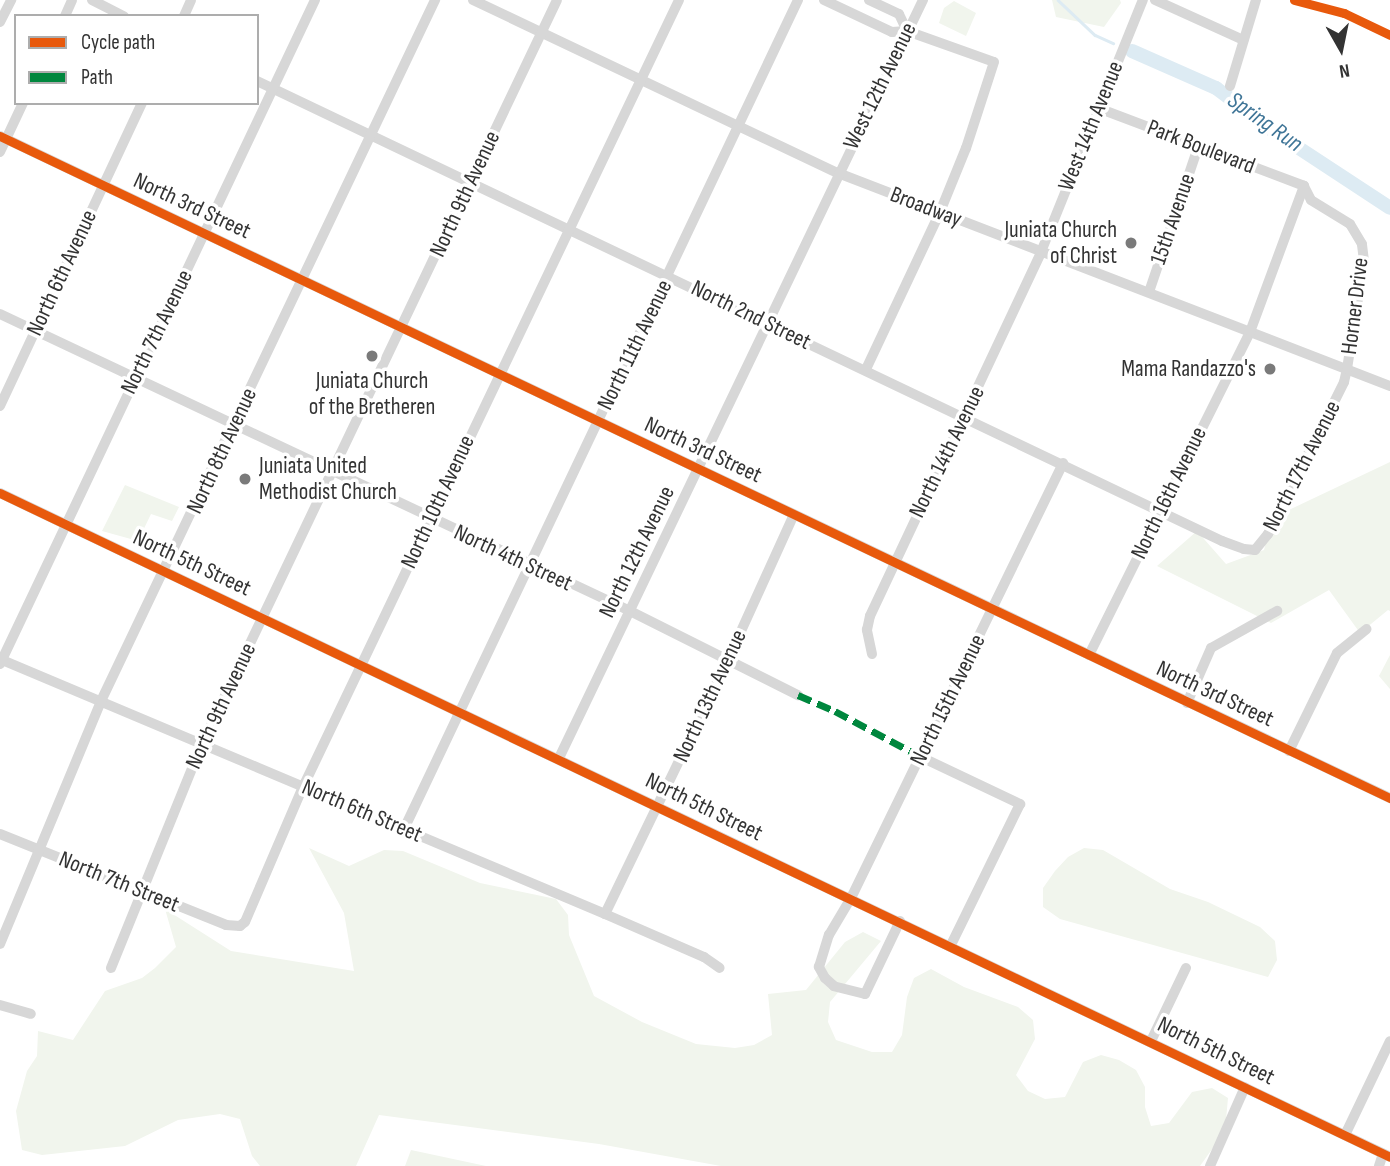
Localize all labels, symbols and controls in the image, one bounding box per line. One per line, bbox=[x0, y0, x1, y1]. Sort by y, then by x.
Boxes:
legend bbox=[14, 14, 259, 105]
north arrow bbox=[1306, 14, 1376, 84]
street label: West 12th Avenue bbox=[838, 18, 922, 154]
text: Cycle path bbox=[81, 30, 155, 55]
street label: West 14th Avenue bbox=[1053, 57, 1129, 195]
text: N bbox=[1338, 58, 1351, 82]
text: Path bbox=[81, 65, 113, 90]
water label: Spring Run bbox=[1222, 86, 1308, 158]
street label: Park Boulevard bbox=[1143, 114, 1259, 180]
street label: North 9th Avenue bbox=[424, 127, 506, 261]
street label: North 3rd Street bbox=[129, 167, 255, 245]
street label: 15th Avenue bbox=[1145, 170, 1201, 268]
street label: Broadway bbox=[886, 181, 966, 233]
street label: North 6th Avenue bbox=[21, 206, 103, 340]
place label: Juniata Church of Christ bbox=[1004, 216, 1117, 270]
marker: Juniata Church of Christ bbox=[1123, 235, 1139, 251]
street label: Horner Drive bbox=[1335, 256, 1375, 356]
street label: North 7th Avenue bbox=[115, 265, 199, 399]
street label: North 2nd Street bbox=[687, 274, 815, 356]
street label: North 11th Avenue bbox=[592, 275, 678, 415]
marker: Juniata Church of the Bretheren bbox=[364, 348, 380, 364]
place label: Mama Randazzo's bbox=[1121, 355, 1256, 383]
marker: Mama Randazzo's bbox=[1262, 361, 1278, 377]
place label: Juniata Church of the Bretheren bbox=[309, 367, 435, 421]
street label: North 14th Avenue bbox=[903, 382, 991, 522]
street label: North 8th Avenue bbox=[181, 384, 263, 518]
street label: North 17th Avenue bbox=[1257, 396, 1347, 536]
street label: North 3rd Street bbox=[640, 411, 766, 489]
street label: North 16th Avenue bbox=[1125, 422, 1213, 564]
street label: North 10th Avenue bbox=[395, 431, 481, 573]
place label: Juniata United Methodist Church bbox=[259, 452, 397, 506]
marker: Juniata United Methodist Church bbox=[237, 471, 253, 487]
street label: North 12th Avenue bbox=[593, 482, 681, 622]
street label: North 4th Street bbox=[449, 519, 577, 597]
street label: North 5th Street bbox=[129, 524, 255, 602]
street label: North 13th Avenue bbox=[667, 625, 753, 767]
street label: North 15th Avenue bbox=[904, 630, 992, 770]
street label: North 9th Avenue bbox=[180, 639, 262, 773]
street label: North 3rd Street bbox=[1152, 655, 1278, 733]
street label: North 5th Street bbox=[641, 767, 767, 847]
street label: North 6th Street bbox=[298, 773, 426, 849]
street label: North 7th Street bbox=[55, 845, 183, 919]
street label: North 5th Street bbox=[1153, 1011, 1279, 1091]

